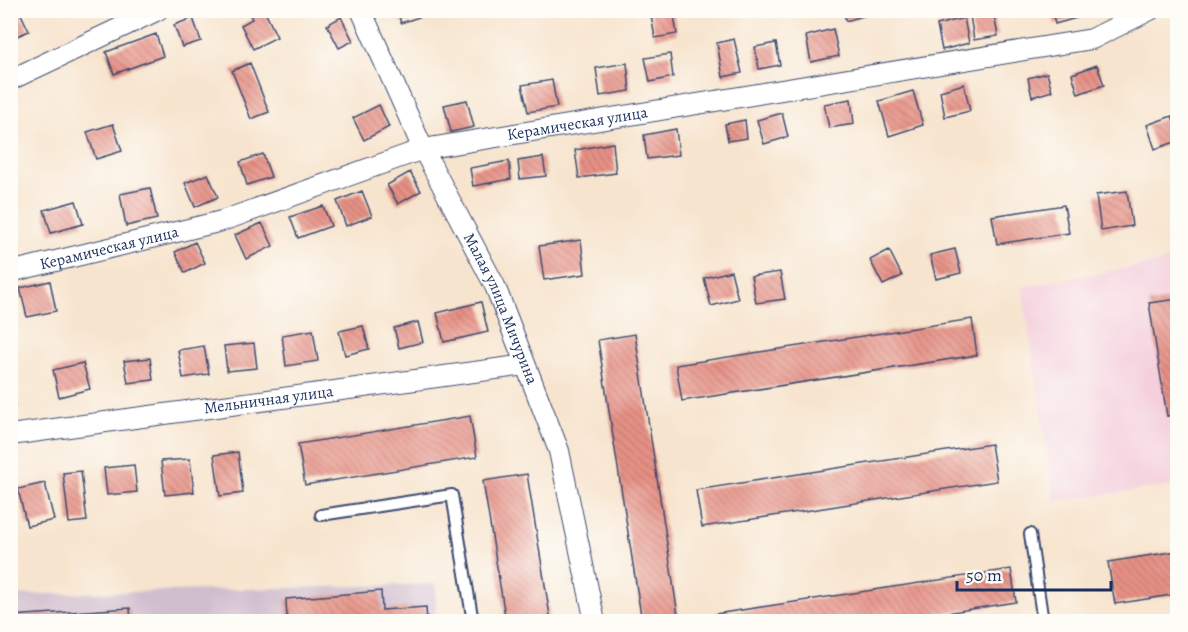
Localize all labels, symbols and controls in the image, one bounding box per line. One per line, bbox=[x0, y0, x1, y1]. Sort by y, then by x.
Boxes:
street label: Керамическая улица bbox=[506, 101, 650, 146]
street label: Керамическая улица bbox=[38, 221, 181, 275]
street label: Малая улица Мичурина bbox=[458, 229, 543, 388]
street label: Мельничная улица bbox=[203, 380, 335, 420]
scale bar bbox=[957, 554, 1112, 592]
text: 50 m bbox=[966, 563, 1002, 587]

